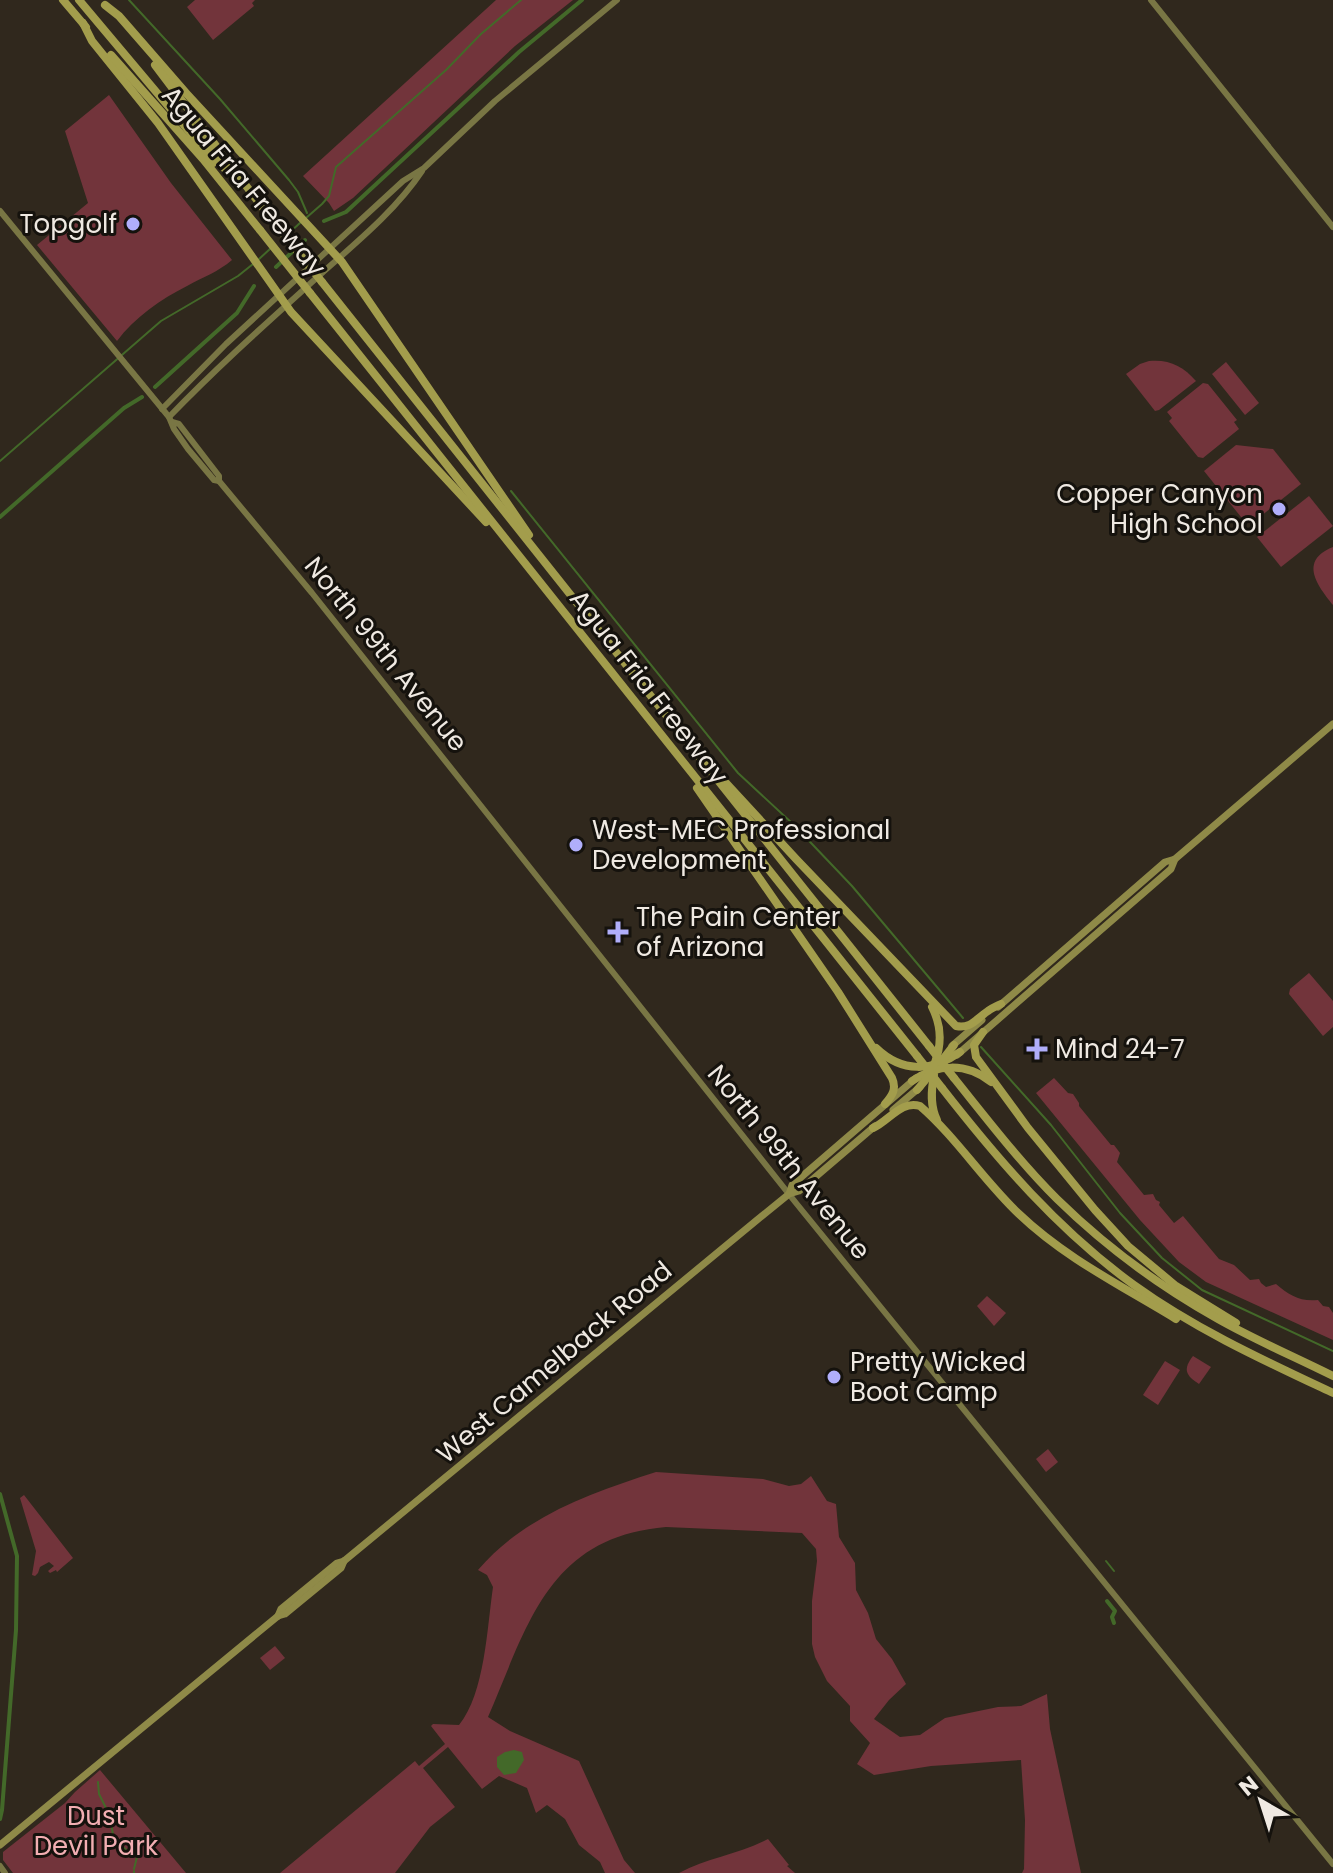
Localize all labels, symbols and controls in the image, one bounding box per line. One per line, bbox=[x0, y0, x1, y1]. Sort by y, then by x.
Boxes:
street label: Agua Fria Freeway bbox=[154, 78, 335, 284]
place label: Topgolf bbox=[20, 206, 117, 242]
marker: Topgolf bbox=[124, 215, 142, 233]
place label: Copper Canyon High School bbox=[1056, 476, 1263, 542]
marker: Copper Canyon High School bbox=[1270, 500, 1288, 518]
street label: North 99th Avenue bbox=[296, 549, 476, 759]
street label: Agua Fria Freeway bbox=[561, 582, 737, 792]
place label: West-MEC Professional Development bbox=[592, 812, 890, 878]
marker: West-MEC Professional Development bbox=[567, 836, 585, 854]
place label: The Pain Center of Arizona bbox=[636, 899, 841, 965]
marker: The Pain Center of Arizona bbox=[607, 921, 629, 943]
place label: Mind 24-7 bbox=[1055, 1031, 1185, 1067]
marker: Mind 24-7 bbox=[1026, 1038, 1048, 1060]
street label: North 99th Avenue bbox=[699, 1057, 879, 1267]
street label: West Camelback Road bbox=[429, 1253, 679, 1471]
place label: Pretty Wicked Boot Camp bbox=[850, 1344, 1026, 1410]
marker: Pretty Wicked Boot Camp bbox=[825, 1368, 843, 1386]
north arrow bbox=[1221, 1761, 1301, 1841]
text: N bbox=[1233, 1769, 1265, 1803]
park label: Dust Devil Park bbox=[34, 1798, 159, 1864]

